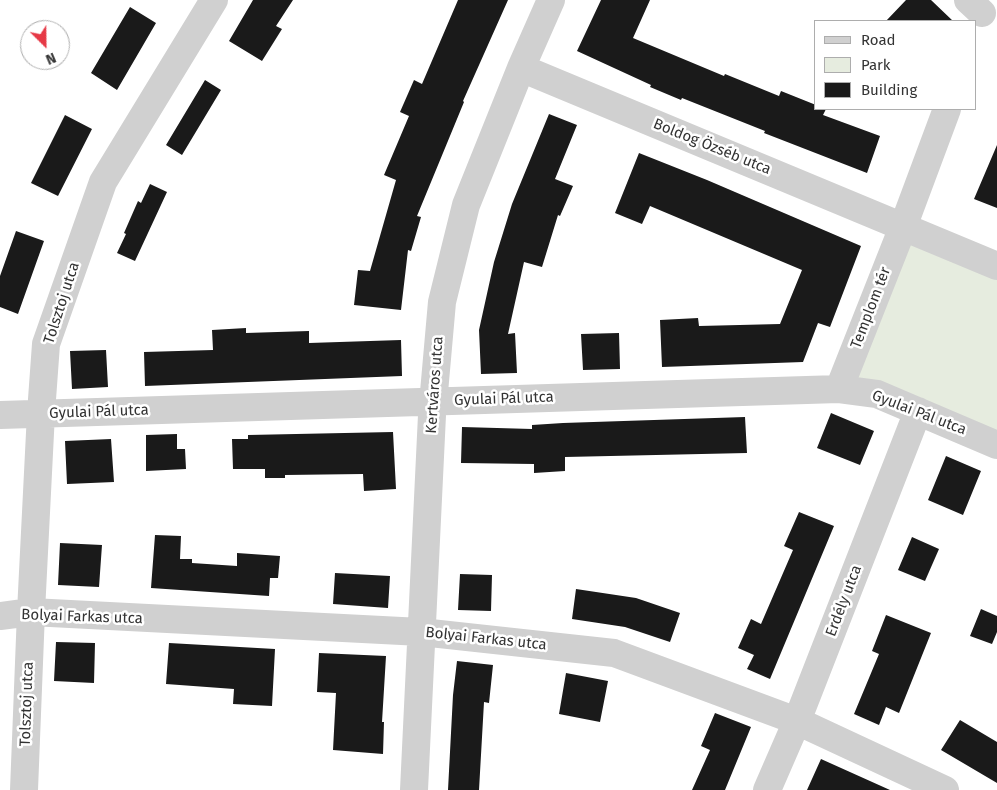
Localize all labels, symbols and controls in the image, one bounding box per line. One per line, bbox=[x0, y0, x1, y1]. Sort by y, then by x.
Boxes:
north arrow bbox=[20, 20, 70, 70]
legend bbox=[814, 20, 977, 110]
text: Road bbox=[861, 31, 896, 49]
text: N bbox=[43, 49, 58, 68]
text: Park bbox=[861, 56, 891, 74]
text: Building bbox=[861, 81, 917, 99]
street label: Boldog Özséb utca bbox=[650, 115, 774, 179]
street label: Tolsztoj utca bbox=[40, 260, 84, 346]
street label: Templom tér bbox=[847, 265, 895, 351]
street label: Kertváros utca bbox=[423, 336, 447, 434]
street label: Gyulai Pál utca bbox=[869, 387, 969, 439]
street label: Gyulai Pál utca bbox=[454, 388, 554, 410]
street label: Gyulai Pál utca bbox=[49, 401, 149, 423]
street label: Erdély utca bbox=[822, 563, 866, 639]
street label: Bolyai Farkas utca bbox=[21, 606, 143, 628]
street label: Bolyai Farkas utca bbox=[425, 624, 547, 654]
street label: Tolsztoj utca bbox=[17, 661, 37, 747]

